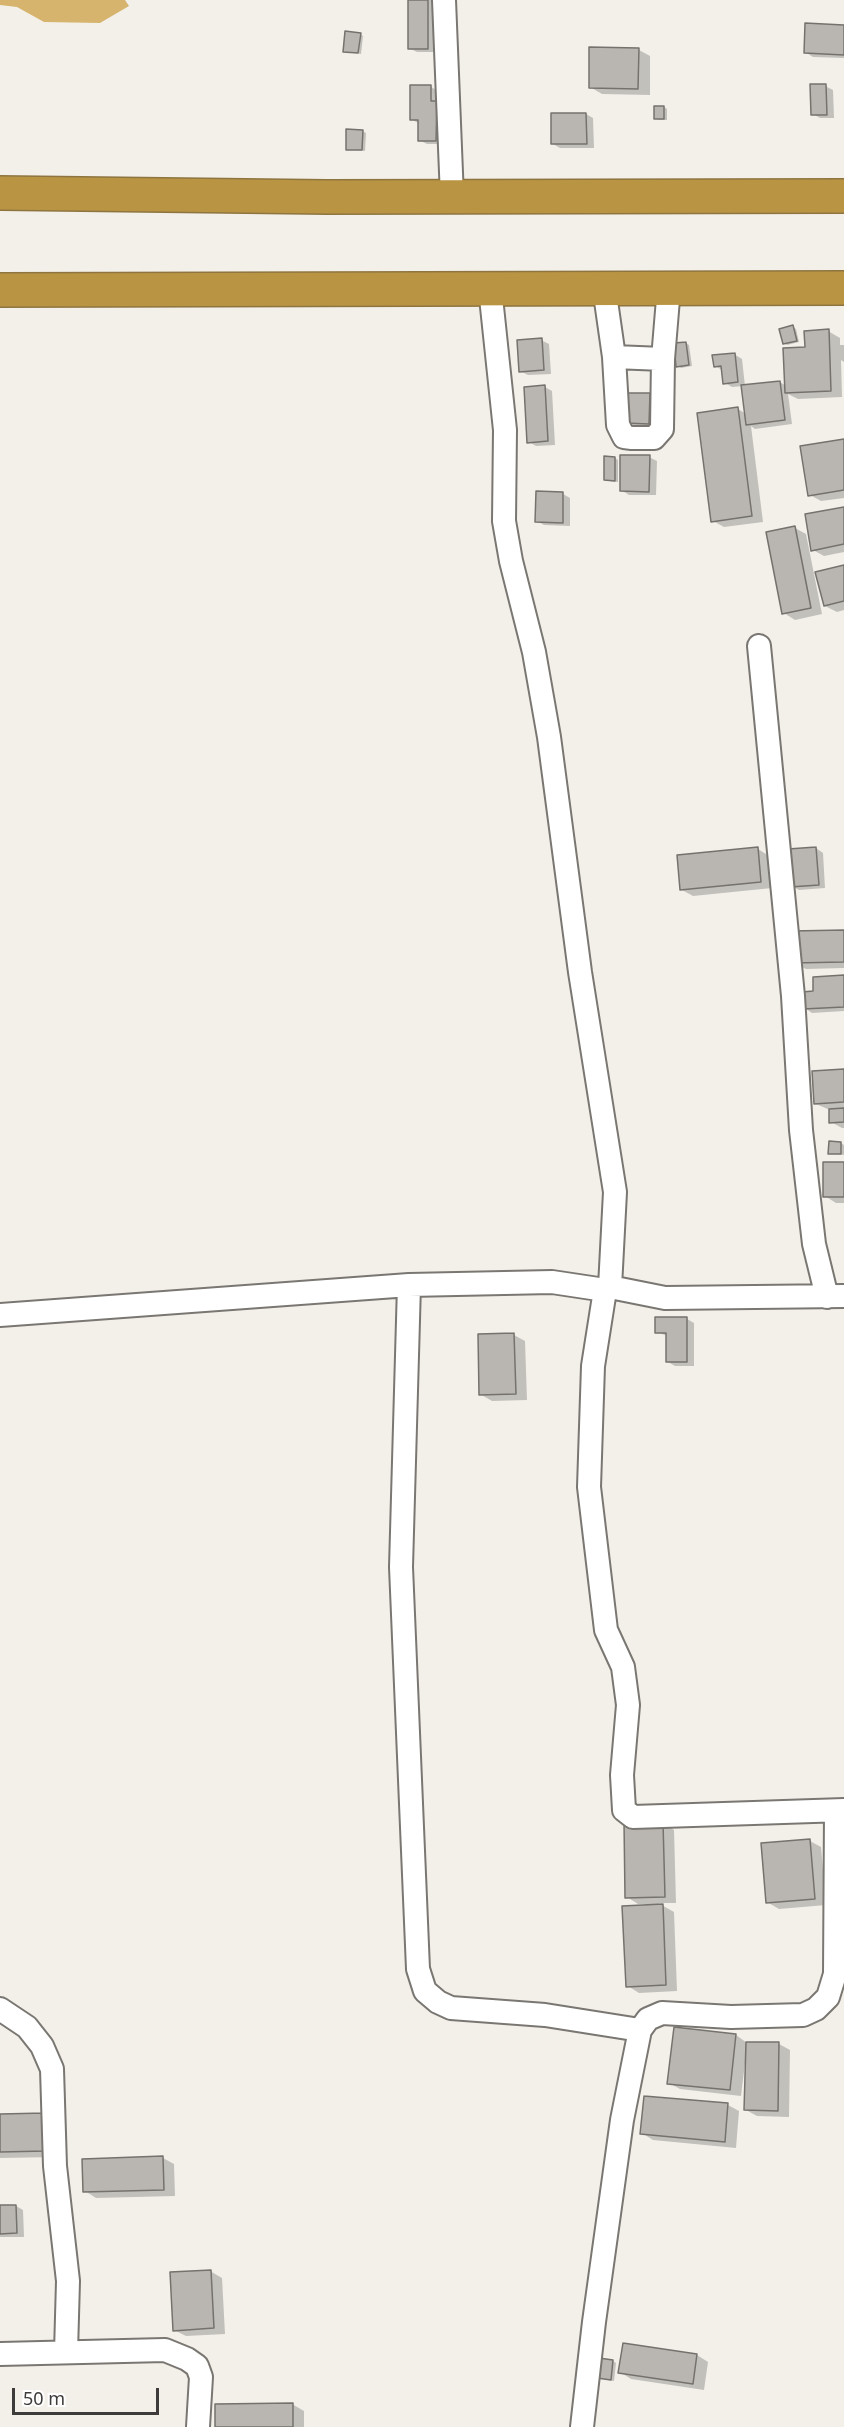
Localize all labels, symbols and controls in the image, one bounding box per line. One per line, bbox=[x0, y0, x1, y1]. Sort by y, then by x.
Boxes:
scale bar bbox=[15, 2376, 162, 2414]
text: 50 m bbox=[23, 2386, 65, 2410]

